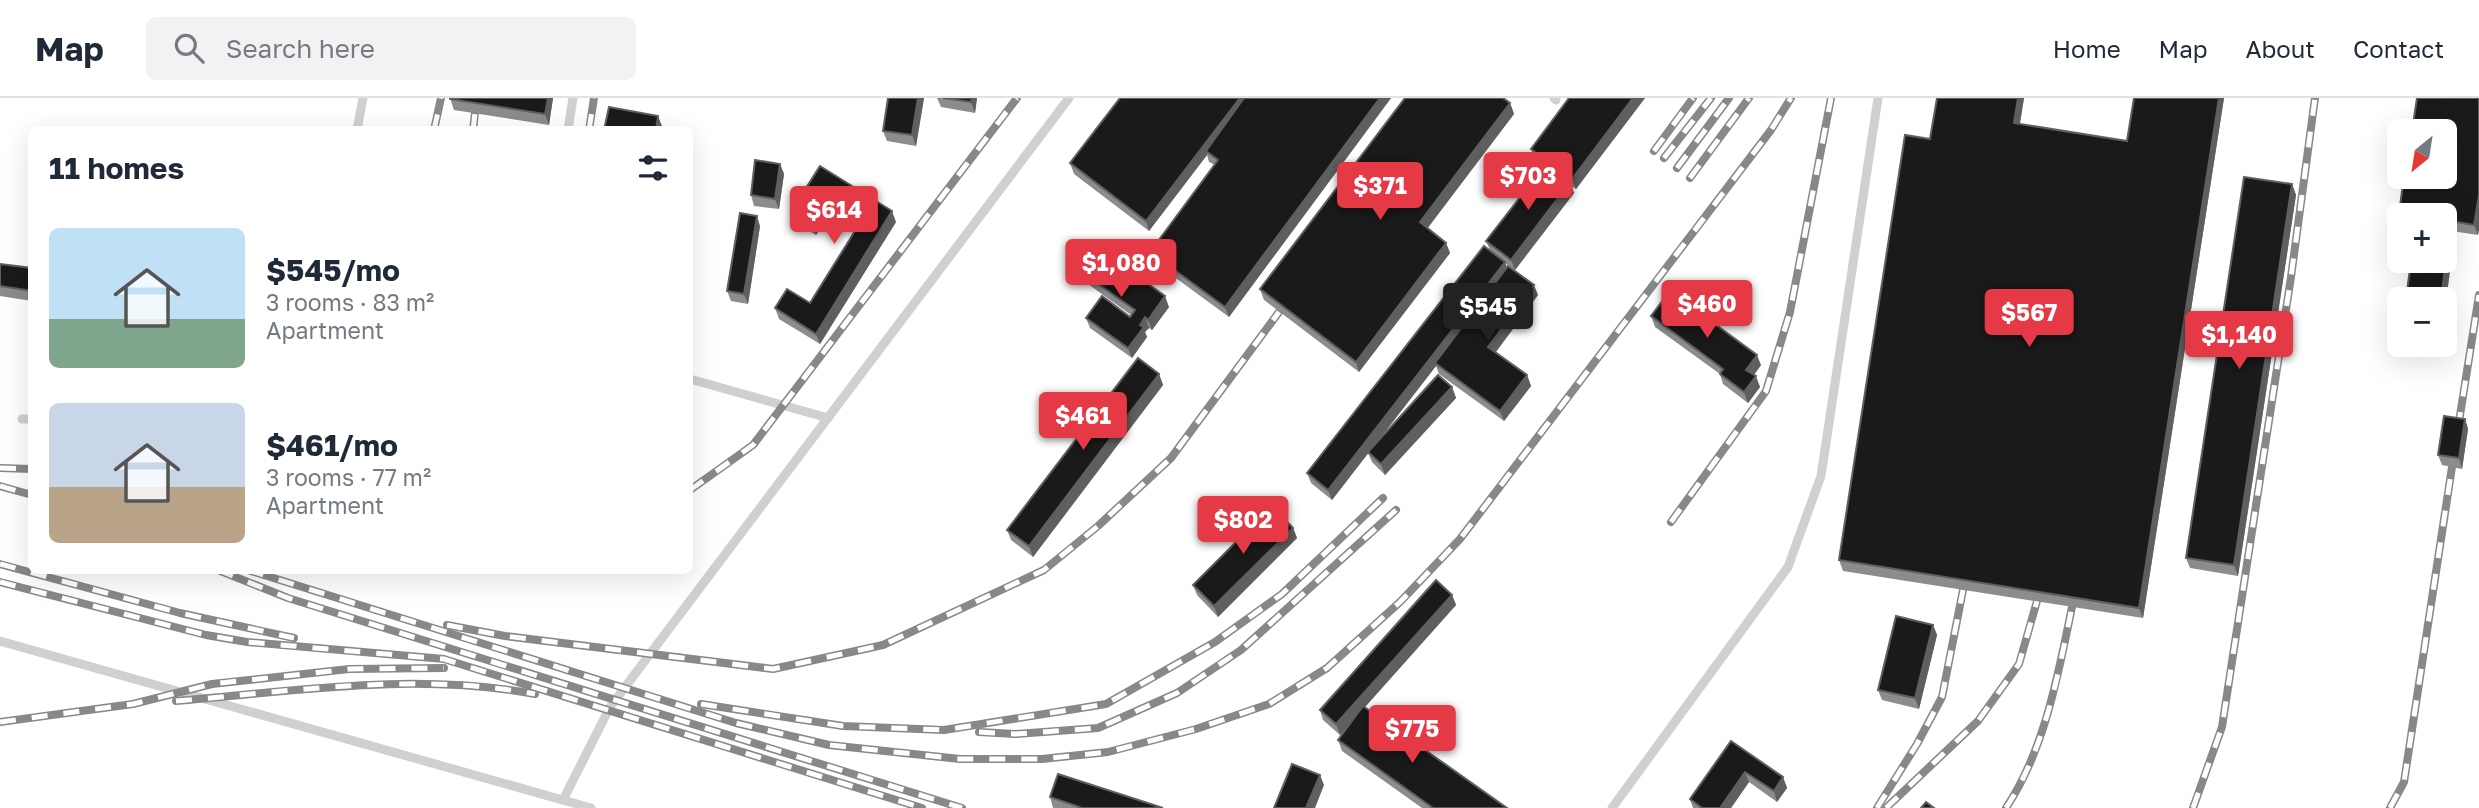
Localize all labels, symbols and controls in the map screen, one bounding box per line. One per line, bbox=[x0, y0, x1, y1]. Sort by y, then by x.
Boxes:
search box bbox=[146, 17, 636, 80]
text: Map bbox=[35, 29, 104, 68]
icon: search bbox=[170, 29, 208, 67]
text: Search here bbox=[226, 33, 375, 64]
text: Home bbox=[2053, 34, 2121, 63]
text: Map bbox=[2159, 34, 2208, 63]
text: About bbox=[2246, 34, 2315, 63]
text: Contact bbox=[2353, 34, 2444, 63]
north arrow bbox=[2387, 119, 2457, 189]
map controls bbox=[2387, 119, 2457, 357]
icon: filters bbox=[634, 149, 672, 187]
text: 11 homes bbox=[49, 150, 184, 186]
pin: $703 bbox=[1487, 152, 1569, 212]
text: $703 bbox=[1500, 161, 1556, 189]
pin: $371 bbox=[1339, 162, 1421, 222]
text: $371 bbox=[1353, 171, 1407, 199]
pin: $614 bbox=[793, 186, 875, 246]
text: $614 bbox=[806, 195, 862, 223]
button: + bbox=[2387, 203, 2457, 273]
pin: $1,080 bbox=[1064, 240, 1178, 299]
text: $1,080 bbox=[1081, 248, 1161, 276]
text: $545/mo bbox=[266, 252, 400, 288]
icon: home bbox=[105, 256, 189, 340]
pin: $460 bbox=[1666, 280, 1748, 340]
pin: $545 bbox=[1447, 284, 1529, 343]
button: − bbox=[2387, 287, 2457, 357]
text: 3 rooms · 83 m² bbox=[266, 288, 434, 316]
text: $460 bbox=[1677, 289, 1737, 317]
pin: $567 bbox=[1988, 289, 2070, 349]
text: $545 bbox=[1459, 292, 1517, 320]
text: $567 bbox=[2001, 298, 2057, 326]
pin: $1,140 bbox=[2182, 312, 2296, 371]
text: Apartment bbox=[266, 316, 384, 344]
text: $1,140 bbox=[2201, 320, 2277, 348]
pin: $461 bbox=[1042, 392, 1124, 452]
text: $461 bbox=[1055, 401, 1111, 429]
text: $461/mo bbox=[266, 427, 398, 463]
icon: home bbox=[105, 431, 189, 515]
text: 3 rooms · 77 m² bbox=[266, 463, 431, 491]
text: Apartment bbox=[266, 491, 384, 519]
pin: $802 bbox=[1202, 496, 1284, 556]
text: $802 bbox=[1213, 505, 1273, 533]
pin: $775 bbox=[1371, 706, 1453, 765]
text: $775 bbox=[1385, 714, 1439, 742]

